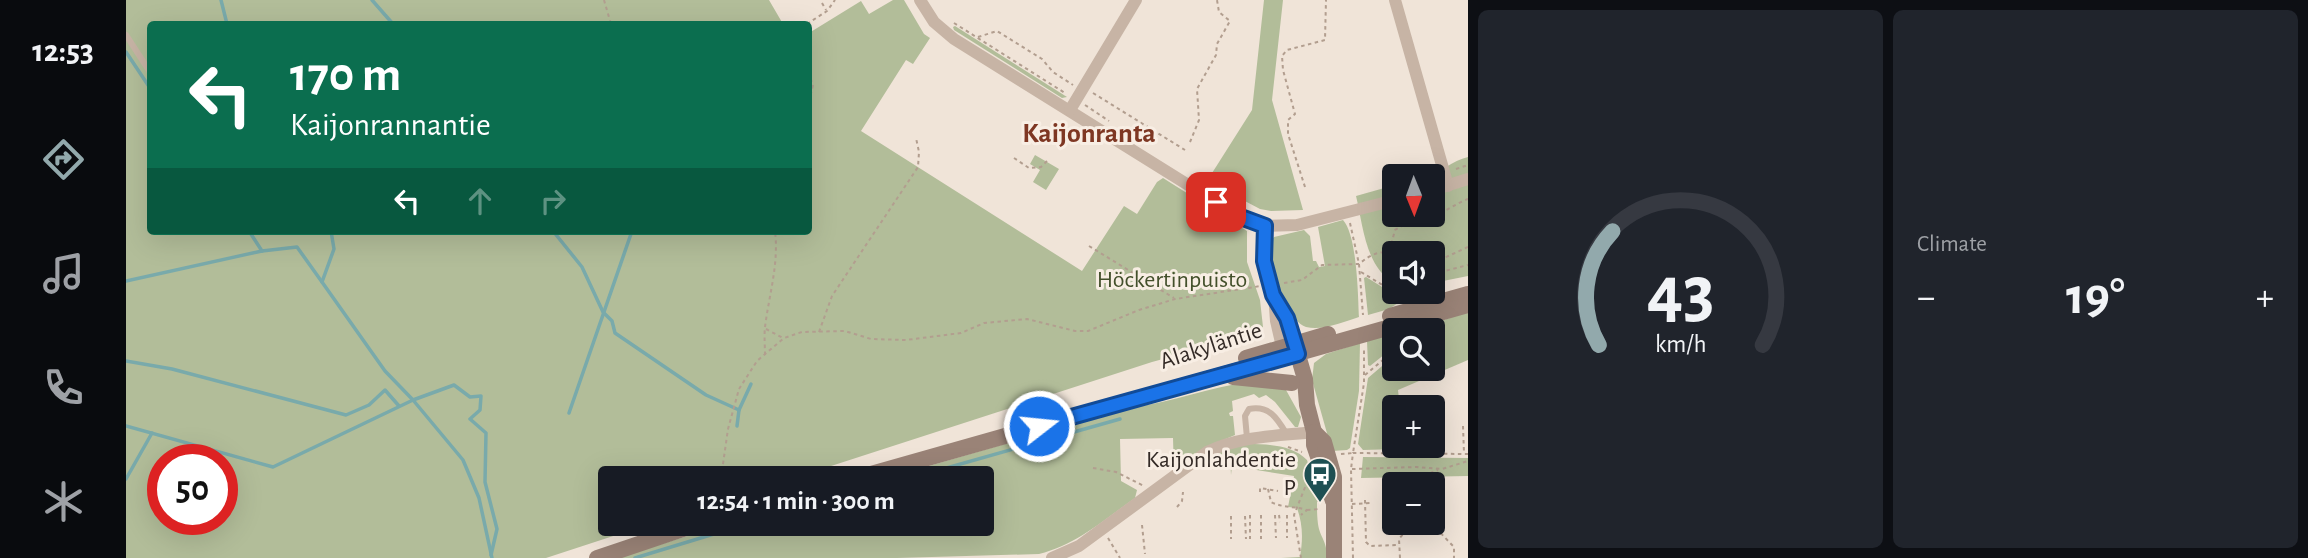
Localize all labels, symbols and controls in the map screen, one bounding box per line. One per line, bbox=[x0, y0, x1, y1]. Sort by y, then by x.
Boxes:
text: 12:53 bbox=[32, 35, 94, 67]
icon: left bbox=[175, 49, 266, 140]
text: 170 m bbox=[290, 51, 401, 100]
text: Kaijonrannantie bbox=[290, 109, 491, 141]
district label: Kaijonranta bbox=[1022, 120, 1156, 148]
icon: directions bbox=[39, 135, 88, 184]
north arrow bbox=[1382, 164, 1446, 228]
map controls bbox=[1382, 164, 1445, 535]
pin bbox=[1186, 172, 1246, 232]
icon: left bbox=[388, 182, 426, 220]
icon: ahead bbox=[461, 182, 499, 220]
icon: right bbox=[534, 182, 572, 220]
icon: arrive bbox=[1197, 183, 1235, 221]
text: Climate bbox=[1917, 233, 1987, 256]
button: sound bbox=[1382, 241, 1445, 304]
icon: music bbox=[39, 249, 88, 298]
text: 43 bbox=[1647, 257, 1715, 330]
park label: Höckertinpuisto bbox=[1097, 268, 1247, 292]
text: 19° bbox=[2066, 271, 2125, 323]
text: − bbox=[1917, 279, 1935, 317]
text: + bbox=[2256, 279, 2274, 317]
street label: Alakyläntie bbox=[1157, 318, 1265, 374]
button: search bbox=[1382, 318, 1445, 381]
text: km/h bbox=[1655, 332, 1706, 357]
icon: phone bbox=[39, 363, 88, 412]
position arrow bbox=[1002, 389, 1076, 463]
button: + bbox=[1382, 395, 1445, 458]
speed limit sign: 50 bbox=[147, 444, 238, 535]
place label: Kaijonlahdentie P bbox=[1146, 448, 1296, 500]
bus stop icon: Kaijonlahdentie P bbox=[1301, 455, 1339, 504]
button: − bbox=[1382, 472, 1445, 535]
icon: climate bbox=[39, 477, 88, 526]
text: 12:54 · 1 min · 300 m bbox=[697, 488, 895, 514]

